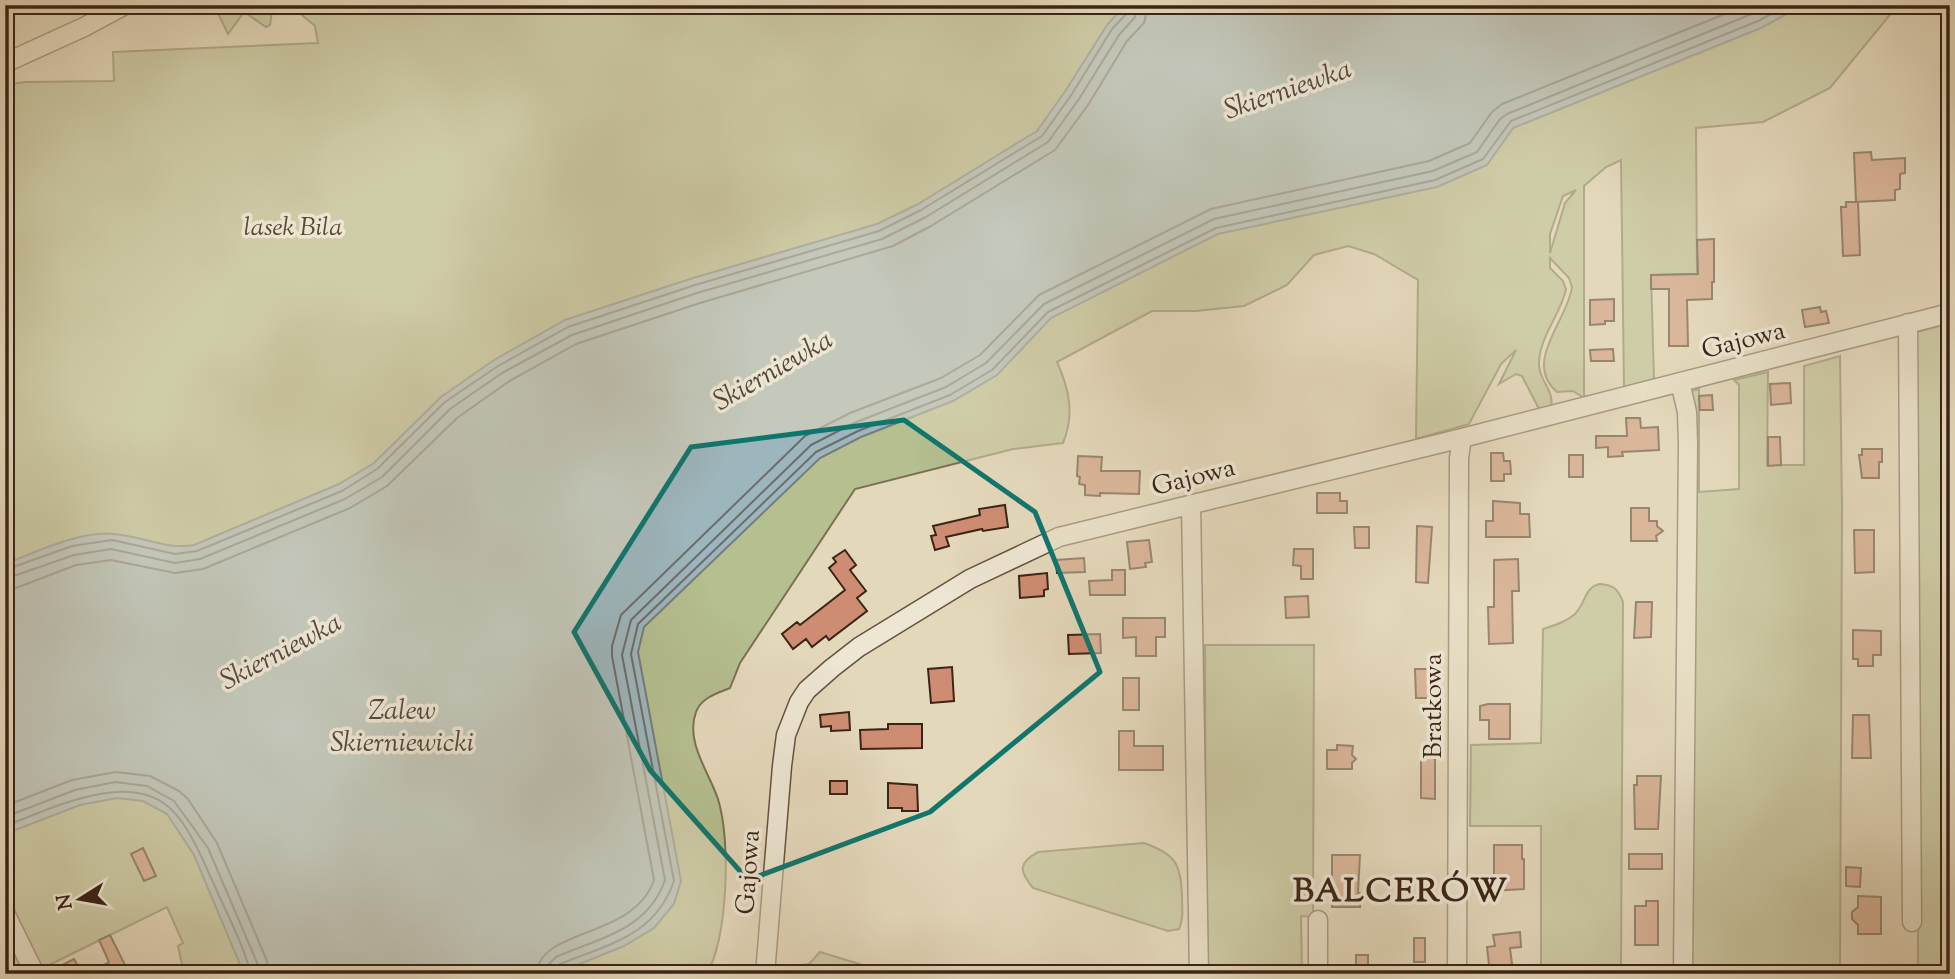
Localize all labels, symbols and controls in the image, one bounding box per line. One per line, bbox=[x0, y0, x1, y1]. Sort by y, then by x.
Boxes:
water label: Skierniewka bbox=[1219, 50, 1357, 131]
park label: lasek Bila bbox=[244, 210, 342, 247]
street label: Gajowa bbox=[1698, 313, 1789, 370]
water label: Skierniewka bbox=[706, 321, 841, 422]
street label: Gajowa bbox=[1148, 450, 1239, 507]
water label: Skierniewka bbox=[214, 604, 349, 701]
street label: Bratkowa bbox=[1416, 653, 1453, 759]
water label: Zalew Skierniewicki bbox=[330, 692, 474, 764]
street label: Gajowa bbox=[728, 828, 771, 916]
north arrow bbox=[46, 864, 116, 934]
district label: BALCERÓW bbox=[1293, 869, 1509, 917]
text: N bbox=[51, 892, 80, 912]

